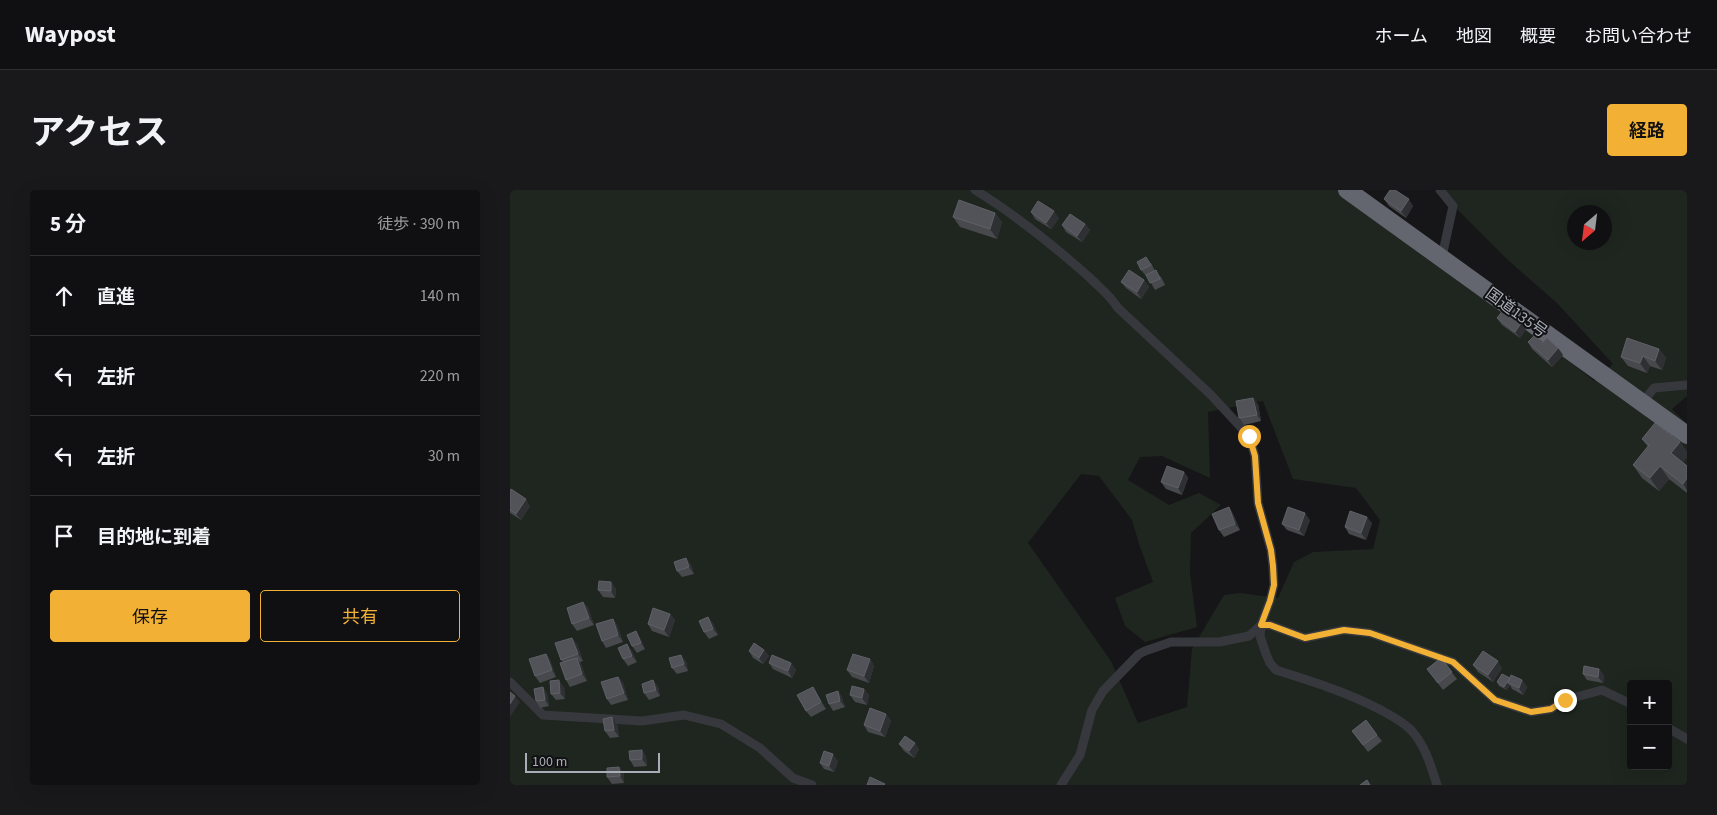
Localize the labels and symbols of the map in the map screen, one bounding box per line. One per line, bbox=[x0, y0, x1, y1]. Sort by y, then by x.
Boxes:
north arrow bbox=[1567, 205, 1612, 250]
street label: 国道135号 bbox=[1481, 283, 1552, 343]
route start bbox=[1238, 425, 1261, 448]
route end bbox=[1554, 689, 1577, 712]
scale bar bbox=[525, 750, 660, 773]

